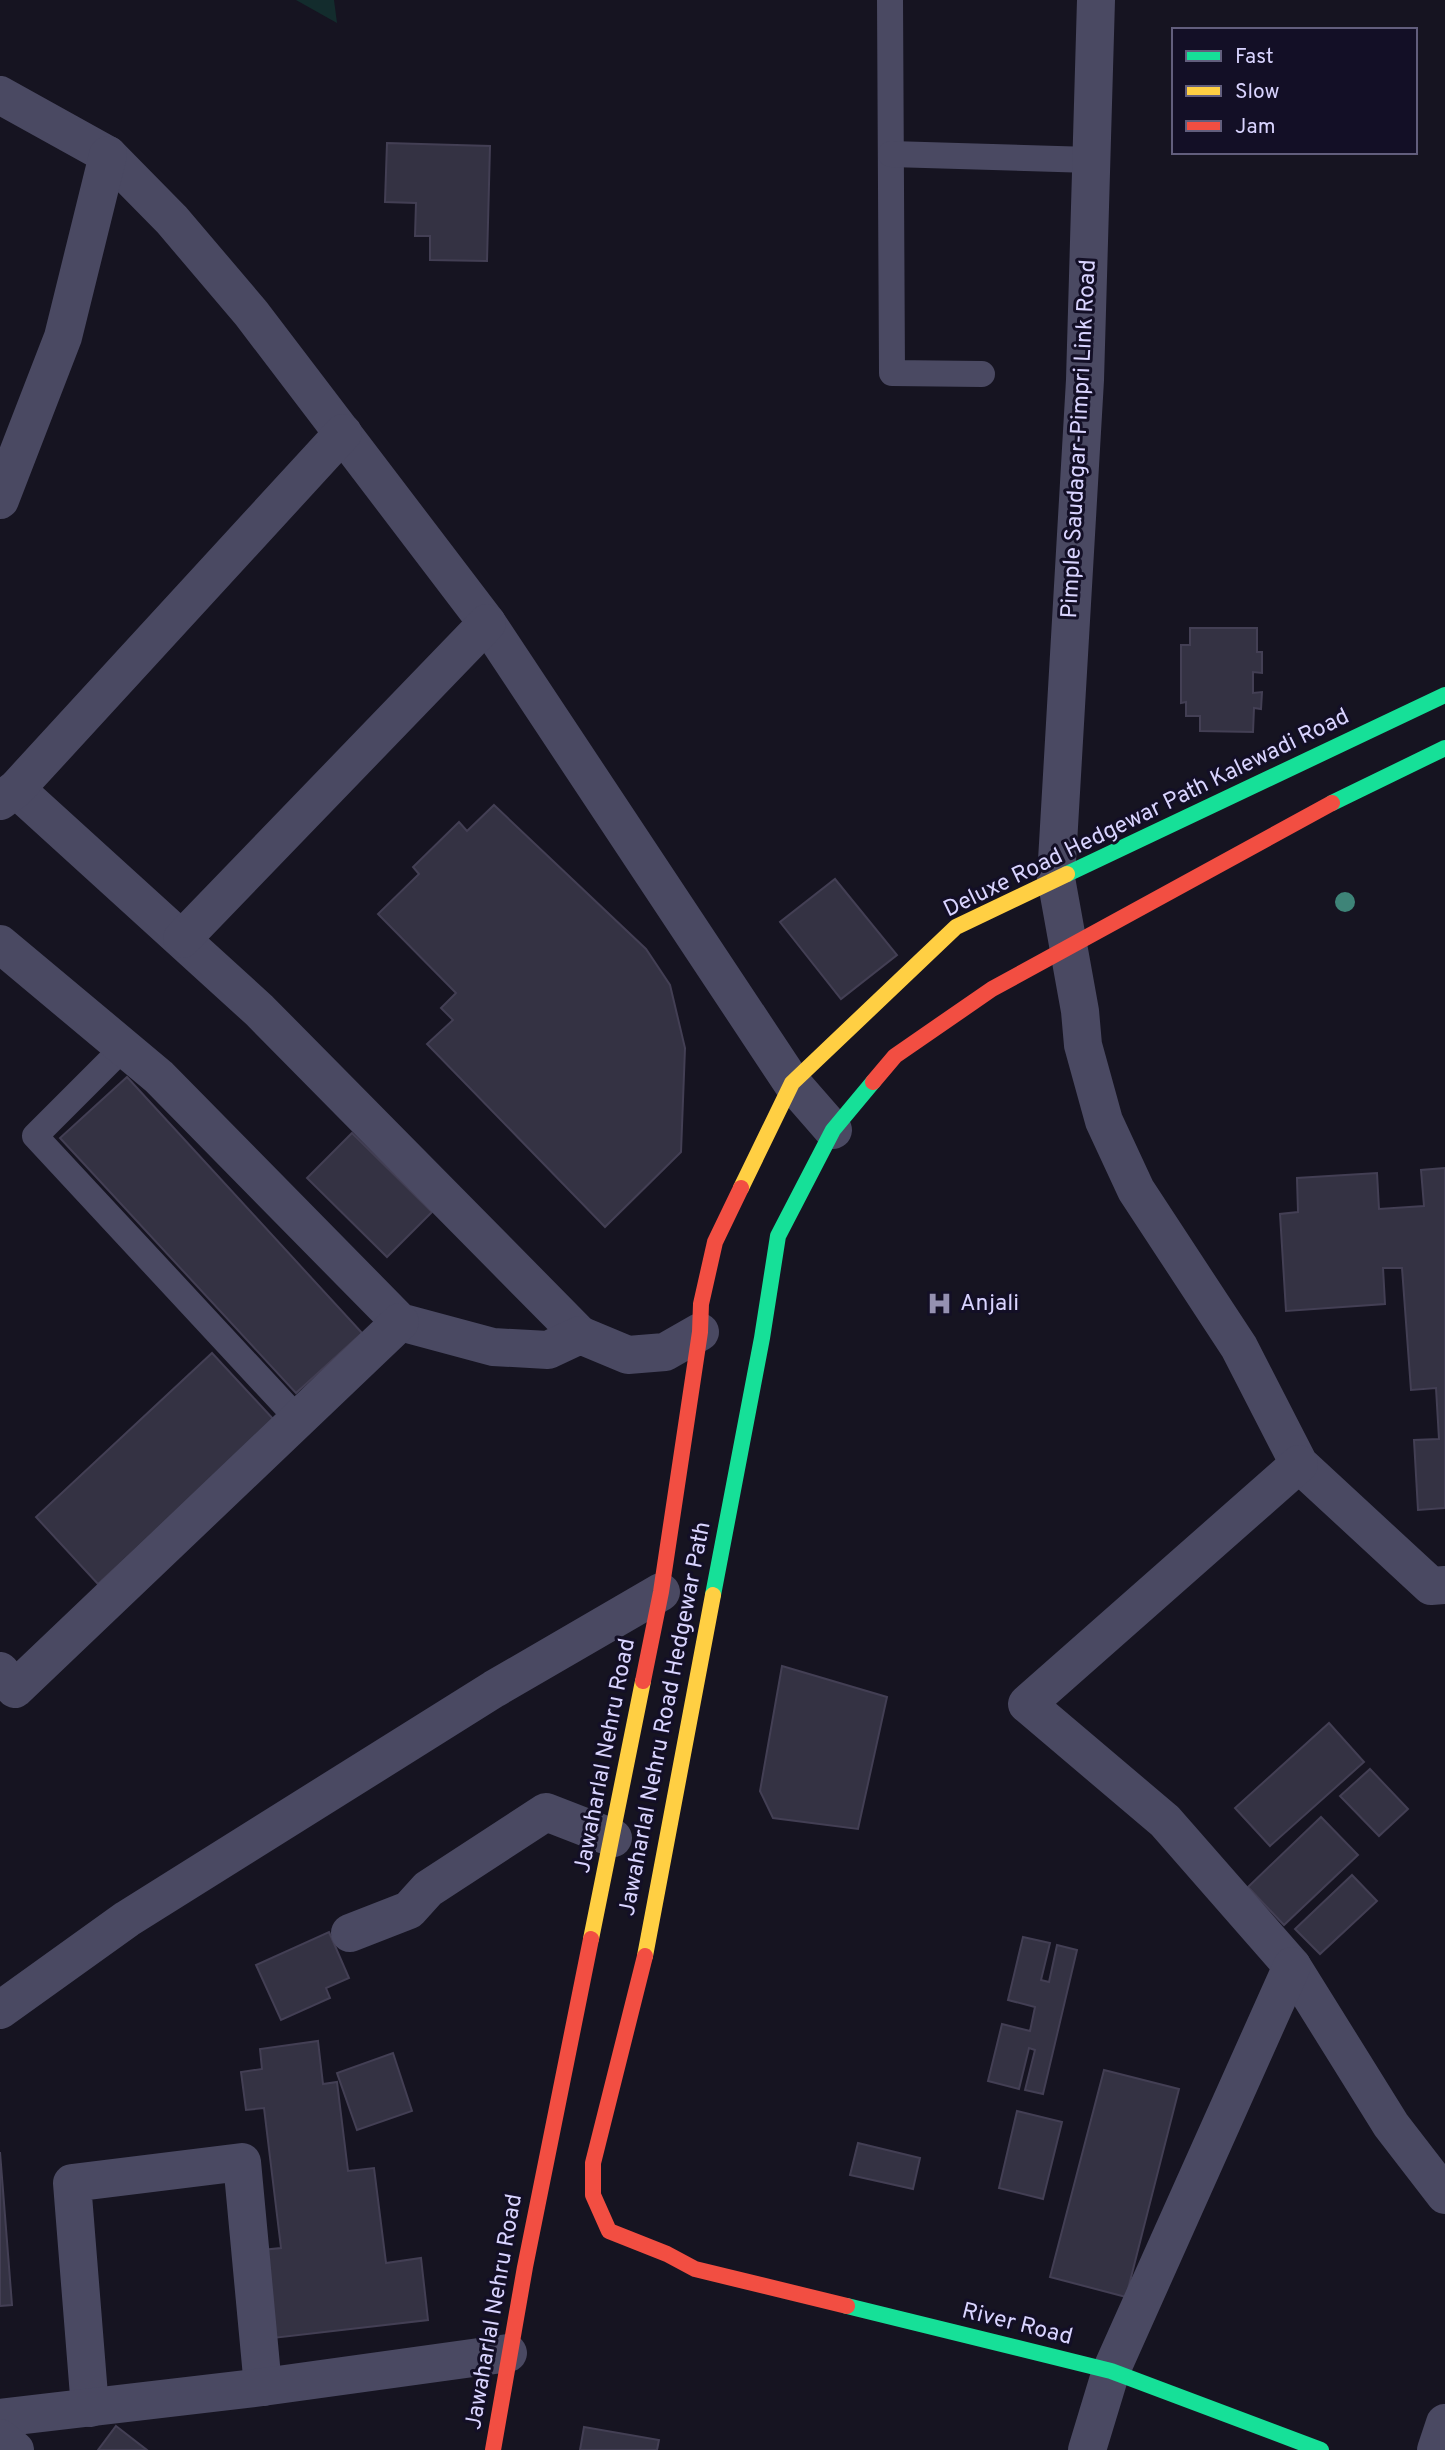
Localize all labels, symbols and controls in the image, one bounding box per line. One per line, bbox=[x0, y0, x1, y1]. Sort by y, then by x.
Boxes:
legend bbox=[1172, 28, 1417, 154]
text: Fast bbox=[1235, 44, 1274, 71]
text: Slow bbox=[1235, 79, 1280, 106]
text: Jam bbox=[1235, 114, 1276, 141]
street label: Pimple Saudagar-Pimpri Link Road bbox=[1056, 259, 1104, 619]
street label: Deluxe Road Hedgewar Path Kalewadi Road bbox=[939, 703, 1355, 925]
hospital icon: Anjali bbox=[926, 1290, 954, 1318]
place label: Anjali bbox=[960, 1290, 1019, 1319]
street label: Jawaharlal Nehru Road Hedgewar Path bbox=[614, 1519, 718, 1919]
street label: Jawaharlal Nehru Road bbox=[569, 1636, 643, 1876]
street label: Jawaharlal Nehru Road bbox=[460, 2192, 530, 2432]
street label: River Road bbox=[959, 2297, 1075, 2353]

